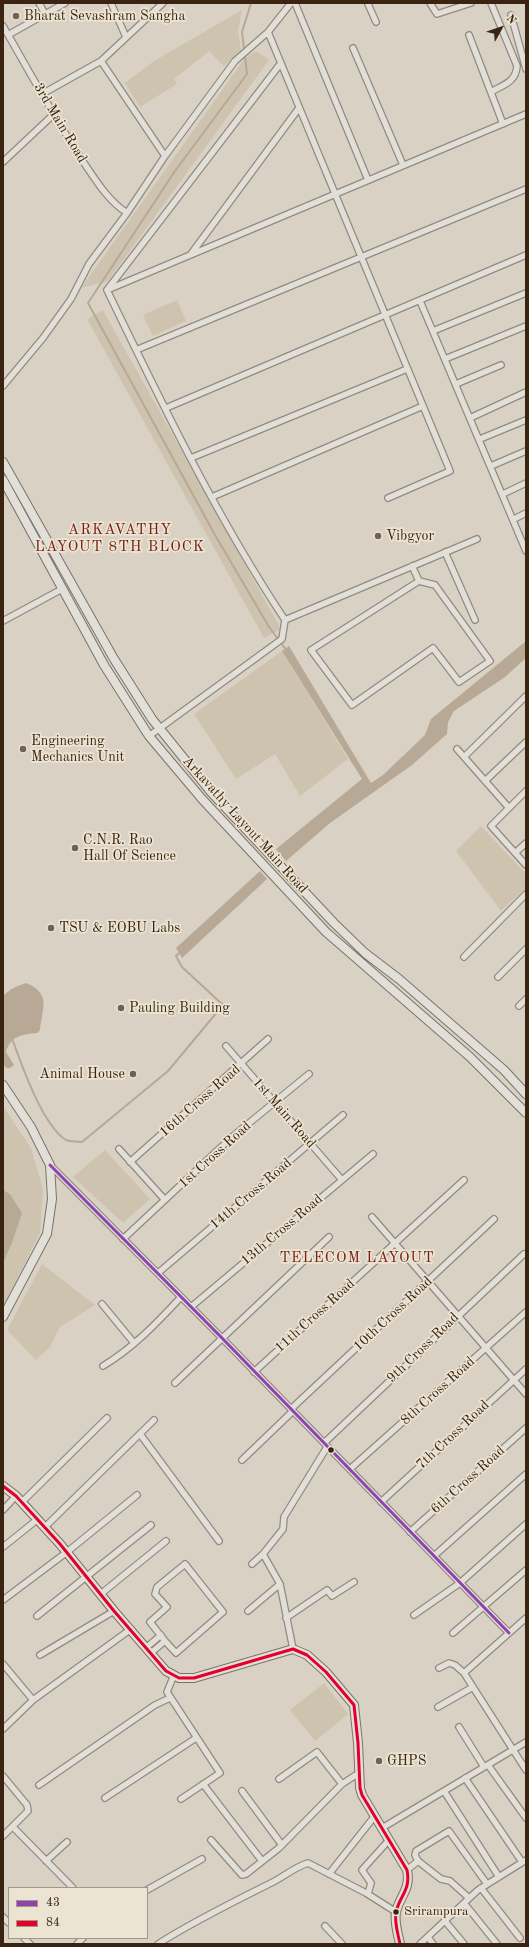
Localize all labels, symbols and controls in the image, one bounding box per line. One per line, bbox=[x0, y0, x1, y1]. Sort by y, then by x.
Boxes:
place label: Bharat Sevashram Sangha bbox=[24, 8, 185, 24]
north arrow bbox=[481, 8, 521, 48]
marker: Bharat Sevashram Sangha bbox=[11, 11, 21, 21]
text: N bbox=[504, 13, 517, 27]
street label: 3rd Main Road bbox=[30, 80, 90, 166]
district label: ARKAVATHY LAYOUT 8TH BLOCK bbox=[35, 521, 205, 556]
place label: Vibgyor bbox=[386, 528, 434, 544]
marker: Vibgyor bbox=[373, 531, 383, 541]
place label: Engineering Mechanics Unit bbox=[31, 733, 124, 766]
marker: Engineering Mechanics Unit bbox=[18, 744, 28, 754]
street label: Arkavathy Layout Main Road bbox=[179, 753, 311, 897]
place label: C.N.R. Rao Hall Of Science bbox=[83, 832, 176, 864]
marker: C.N.R. Rao Hall Of Science bbox=[70, 843, 80, 853]
place label: TSU & EOBU Labs bbox=[59, 920, 180, 936]
marker: TSU & EOBU Labs bbox=[46, 923, 56, 933]
place label: Pauling Building bbox=[129, 1000, 230, 1016]
marker: Pauling Building bbox=[116, 1003, 126, 1013]
street label: 16th Cross Road bbox=[156, 1061, 244, 1141]
place label: Animal House bbox=[39, 1066, 125, 1082]
marker: Animal House bbox=[128, 1069, 138, 1079]
street label: 1st Main Road bbox=[249, 1074, 319, 1152]
street label: 1st Cross Road bbox=[175, 1118, 255, 1192]
street label: 14th Cross Road bbox=[207, 1155, 295, 1233]
street label: 13th Cross Road bbox=[238, 1191, 326, 1269]
district label: TELECOM LAYOUT bbox=[279, 1249, 435, 1267]
street label: 10th Cross Road bbox=[350, 1273, 436, 1355]
street label: 11th Cross Road bbox=[271, 1276, 359, 1356]
street label: 9th Cross Road bbox=[383, 1309, 463, 1387]
street label: 8th Cross Road bbox=[397, 1353, 479, 1429]
street label: 7th Cross Road bbox=[413, 1397, 493, 1473]
street label: 6th Cross Road bbox=[427, 1442, 509, 1518]
unlabelled marker bbox=[326, 1445, 336, 1455]
place label: GHPS bbox=[387, 1753, 426, 1769]
marker: GHPS bbox=[374, 1756, 384, 1766]
legend bbox=[8, 1887, 148, 1939]
text: 43 bbox=[46, 1897, 60, 1909]
place label: Srirampura bbox=[404, 1904, 468, 1920]
marker: Srirampura bbox=[391, 1907, 401, 1917]
text: 84 bbox=[46, 1917, 60, 1929]

